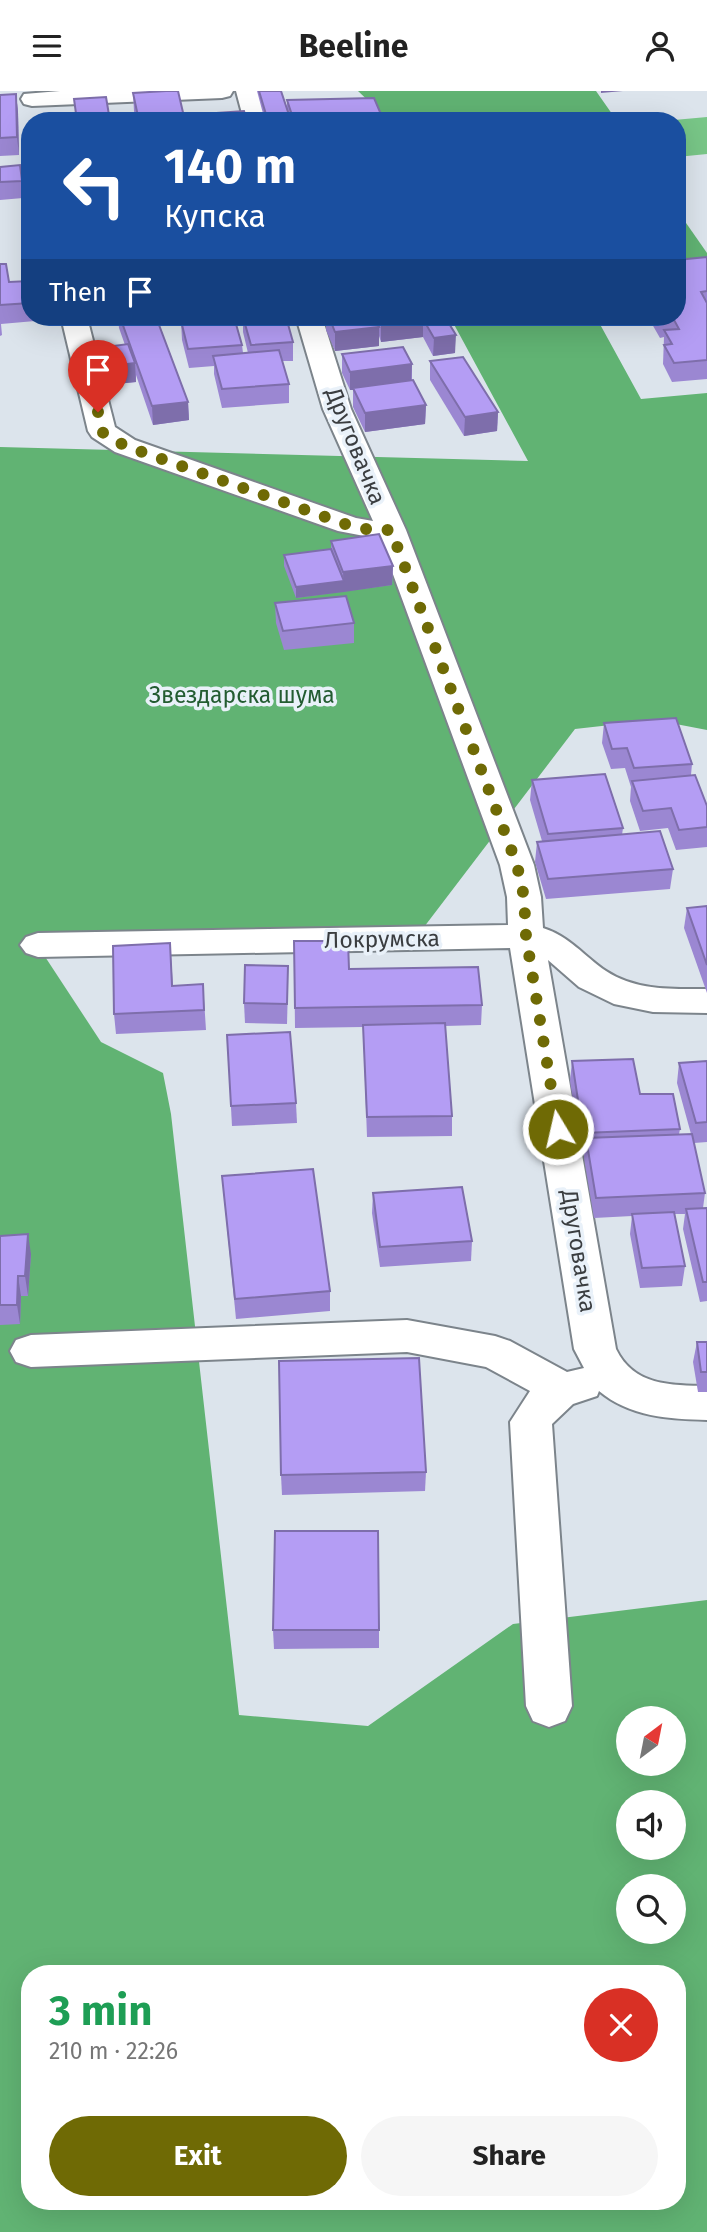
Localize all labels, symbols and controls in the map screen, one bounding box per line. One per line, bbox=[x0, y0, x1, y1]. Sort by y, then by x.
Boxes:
icon: menu bbox=[28, 27, 66, 65]
text: Beeline bbox=[299, 27, 408, 65]
icon: person bbox=[641, 27, 679, 65]
text: 140 m bbox=[164, 137, 296, 196]
icon: left bbox=[49, 140, 140, 231]
text: Купска bbox=[164, 197, 266, 235]
icon: arrive bbox=[121, 273, 159, 311]
text: Then bbox=[49, 277, 107, 308]
pin bbox=[68, 340, 128, 412]
icon: arrive bbox=[79, 351, 117, 389]
street label: Друговачка bbox=[319, 382, 392, 509]
park label: Звездарска шума bbox=[149, 681, 335, 709]
street label: Локрумска bbox=[324, 924, 440, 954]
position arrow bbox=[521, 1092, 595, 1166]
street label: Друговачка bbox=[555, 1187, 603, 1314]
north arrow bbox=[616, 1706, 686, 1776]
map controls bbox=[616, 1706, 686, 1944]
button: sound bbox=[616, 1790, 686, 1860]
button: search bbox=[616, 1874, 686, 1944]
text: 3 min bbox=[49, 1986, 152, 2036]
button: close bbox=[584, 1988, 658, 2062]
text: 210 m · 22:26 bbox=[49, 2037, 178, 2065]
button: Exit bbox=[49, 2116, 347, 2196]
button: Share bbox=[361, 2116, 658, 2196]

